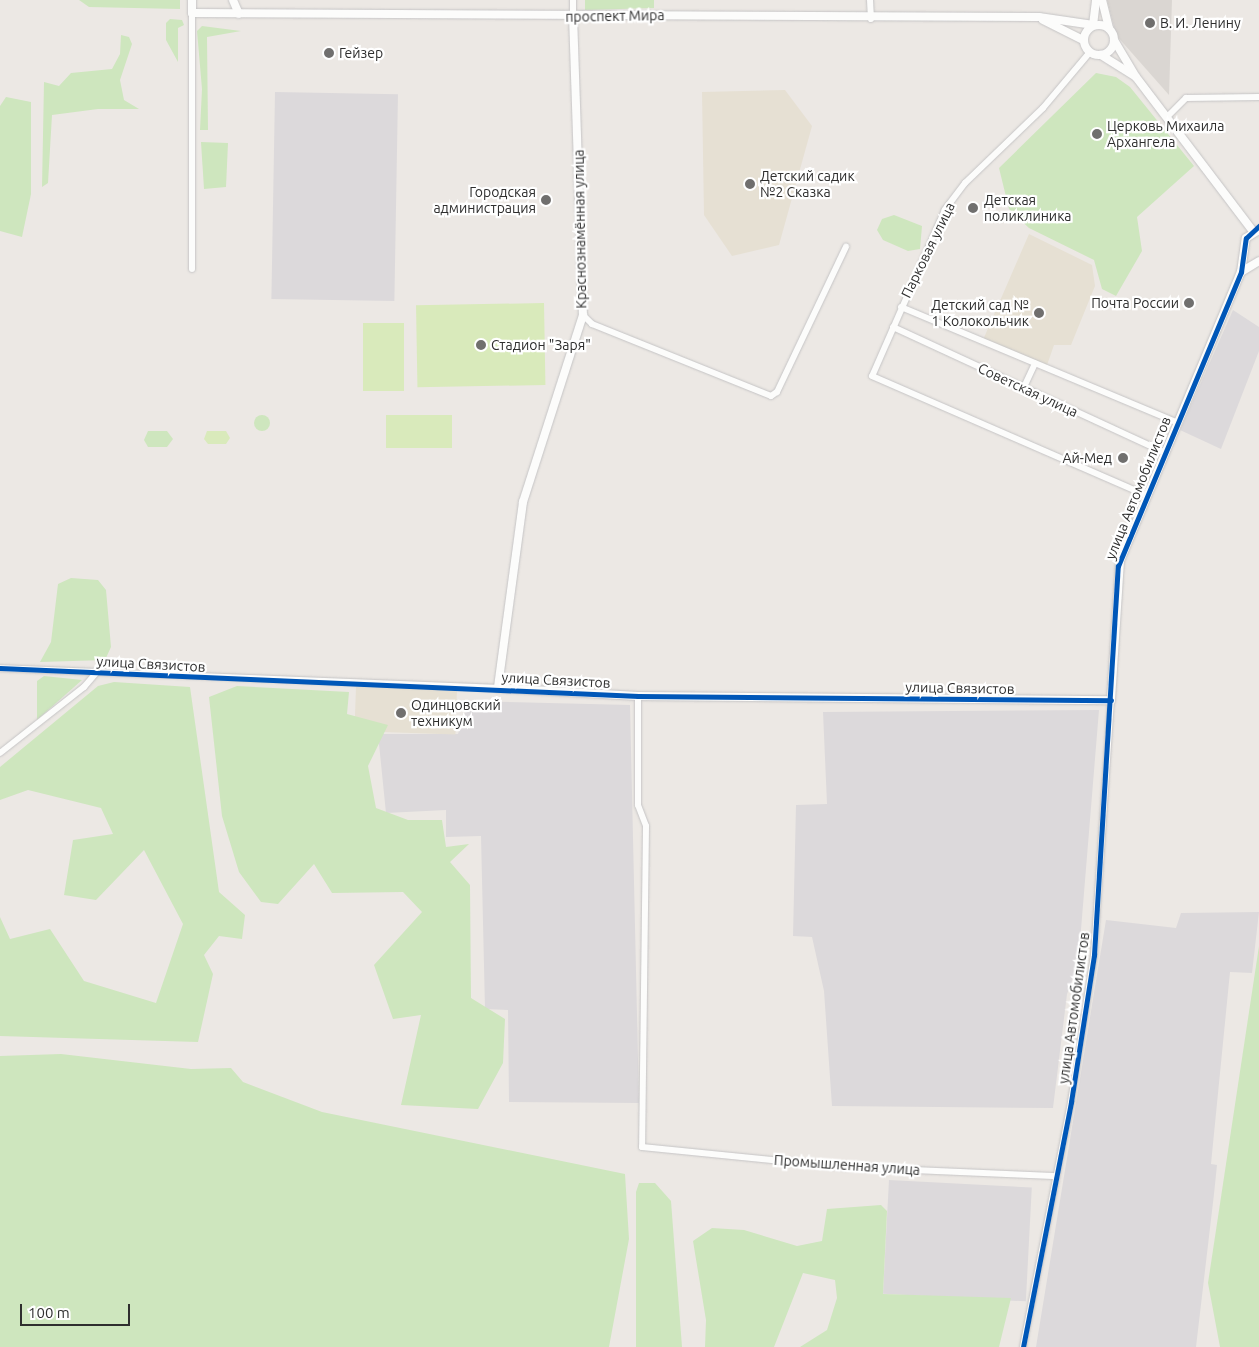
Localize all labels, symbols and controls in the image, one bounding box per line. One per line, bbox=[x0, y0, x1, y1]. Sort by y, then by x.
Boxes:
street label: проспект Мира bbox=[565, 7, 665, 25]
place label: В. И. Ленину bbox=[1160, 15, 1241, 31]
marker: В. И. Ленину bbox=[1144, 17, 1156, 29]
place label: Гейзер bbox=[339, 45, 383, 61]
marker: Гейзер bbox=[323, 47, 335, 59]
place label: Церковь Михаила Архангела bbox=[1107, 118, 1224, 150]
marker: Церковь Михаила Архангела bbox=[1091, 128, 1103, 140]
street label: Краснознамённая улица bbox=[570, 149, 590, 309]
place label: Детский садик №2 Сказка bbox=[760, 168, 855, 200]
marker: Детский садик №2 Сказка bbox=[744, 178, 756, 190]
place label: Городская администрация bbox=[433, 184, 536, 216]
place label: Детская поликлиника bbox=[984, 192, 1072, 224]
marker: Городская администрация bbox=[540, 194, 552, 206]
street label: Парковая улица bbox=[898, 200, 958, 300]
marker: Детская поликлиника bbox=[966, 201, 980, 215]
place label: Почта России bbox=[1091, 295, 1179, 311]
place label: Детский сад № 1 Колокольчик bbox=[931, 297, 1029, 330]
marker: Почта России bbox=[1183, 297, 1195, 309]
marker: Детский сад № 1 Колокольчик bbox=[1033, 307, 1045, 319]
place label: Стадион "Заря" bbox=[491, 337, 591, 353]
marker: Стадион "Заря" bbox=[475, 339, 487, 351]
street label: Советская улица bbox=[975, 359, 1081, 421]
street label: улица Автомобилистов bbox=[1102, 414, 1174, 562]
place label: Ай-Мед bbox=[1062, 450, 1112, 466]
marker: Ай-Мед bbox=[1116, 451, 1130, 465]
street label: улица Связистов bbox=[96, 653, 206, 675]
street label: улица Связистов bbox=[501, 669, 611, 691]
street label: улица Связистов bbox=[905, 679, 1015, 697]
place label: Одинцовский техникум bbox=[411, 697, 501, 730]
marker: Одинцовский техникум bbox=[395, 707, 407, 719]
street label: улица Автомобилистов bbox=[1055, 931, 1093, 1085]
street label: Промышленная улица bbox=[773, 1152, 921, 1178]
scale bar bbox=[22, 1294, 132, 1326]
text: 100 m bbox=[28, 1304, 70, 1321]

